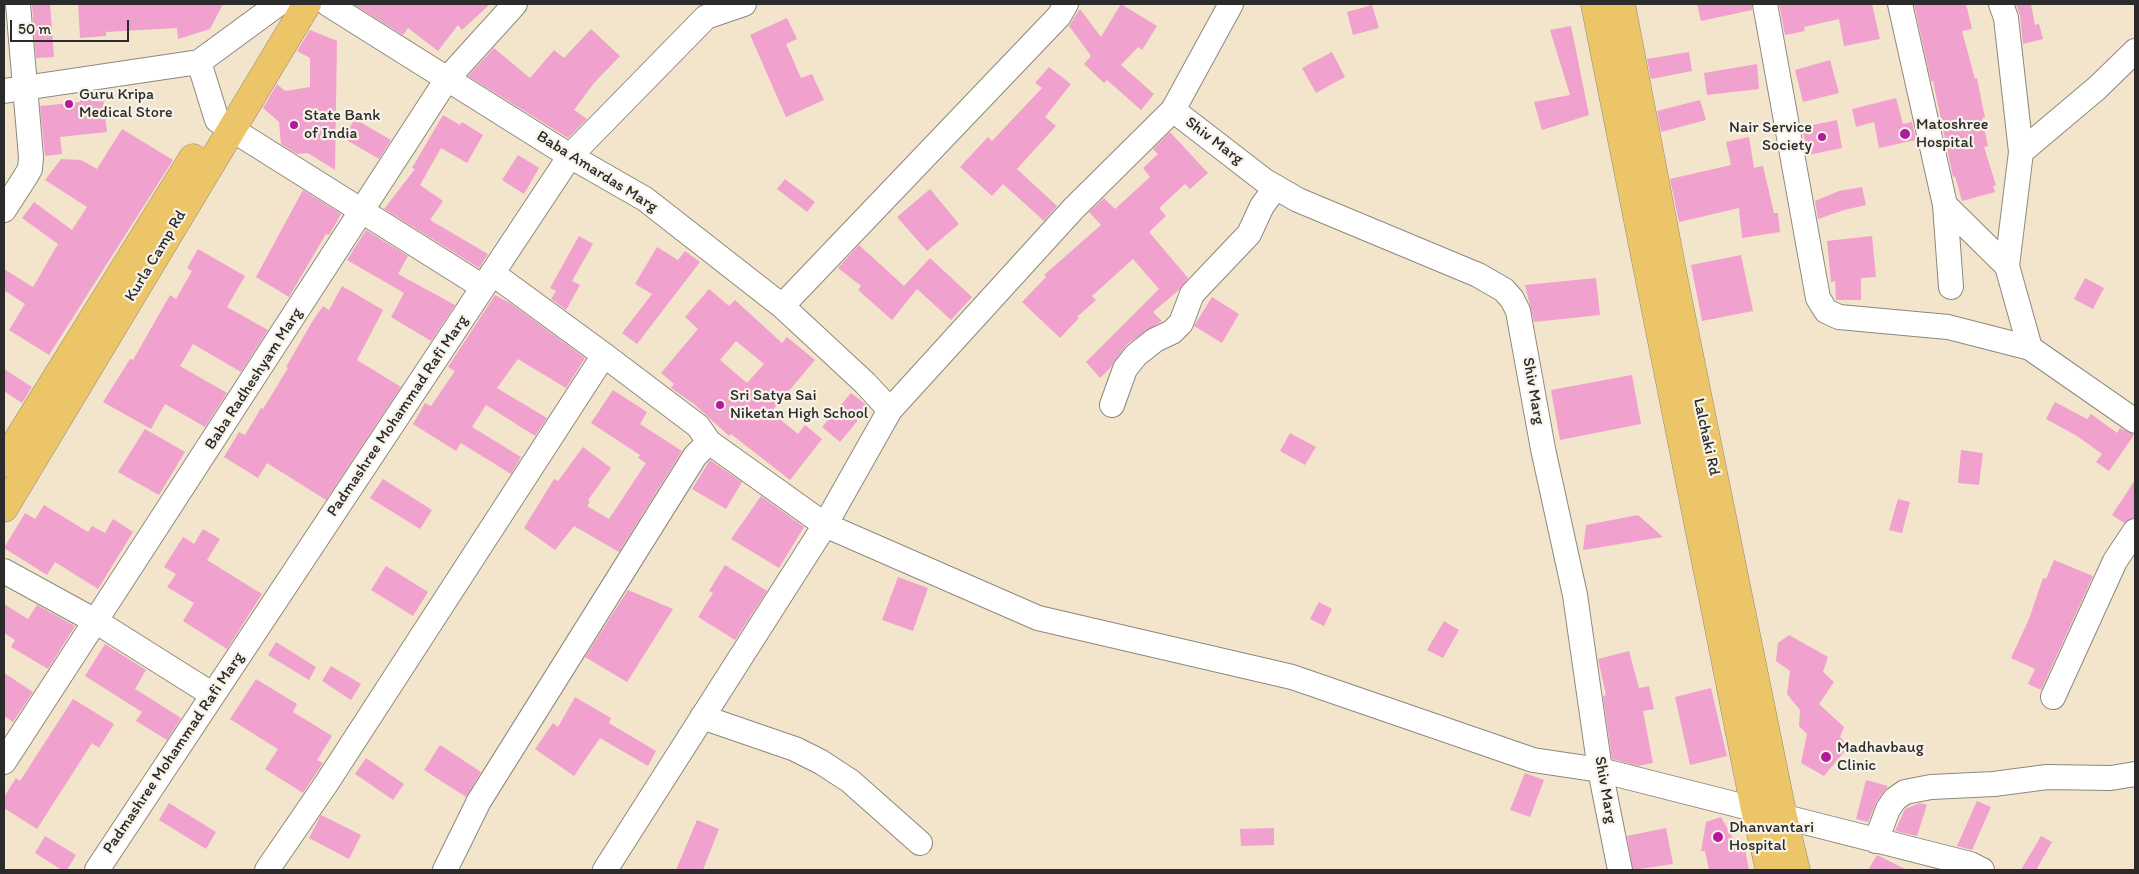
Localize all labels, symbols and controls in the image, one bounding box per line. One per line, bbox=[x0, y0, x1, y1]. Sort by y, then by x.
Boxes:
scale bar bbox=[12, 10, 131, 42]
text: 50 m bbox=[18, 20, 51, 38]
place label: Guru Kripa Medical Store bbox=[79, 85, 173, 123]
marker: Guru Kripa Medical Store bbox=[63, 98, 75, 110]
place label: State Bank of India bbox=[304, 106, 380, 144]
street label: Shiv Marg bbox=[1181, 113, 1247, 169]
place label: Matoshree Hospital bbox=[1916, 115, 1988, 153]
place label: Nair Service Society bbox=[1729, 118, 1812, 156]
marker: State Bank of India bbox=[288, 119, 300, 131]
street label: Baba Amardas Marg bbox=[533, 127, 661, 217]
marker: Matoshree Hospital bbox=[1898, 127, 1912, 141]
marker: Nair Service Society bbox=[1816, 131, 1828, 143]
street label: Kurla Camp Rd bbox=[121, 207, 191, 305]
street label: Baba Radheshyam Marg bbox=[201, 305, 307, 453]
street label: Padmashree Mohammad Rafi Marg bbox=[323, 312, 473, 520]
street label: Shiv Marg bbox=[1518, 356, 1548, 426]
place label: Sri Satya Sai Niketan High School bbox=[730, 386, 868, 424]
street label: Lalchaki Rd bbox=[1688, 396, 1724, 478]
marker: Sri Satya Sai Niketan High School bbox=[714, 399, 726, 411]
street label: Padmashree Mohammad Rafi Marg bbox=[99, 649, 249, 857]
place label: Madhavbaug Clinic bbox=[1837, 738, 1924, 776]
marker: Madhavbaug Clinic bbox=[1819, 750, 1833, 764]
street label: Shiv Marg bbox=[1590, 755, 1620, 825]
place label: Dhanvantari Hospital bbox=[1729, 818, 1814, 856]
marker: Dhanvantari Hospital bbox=[1711, 830, 1725, 844]

